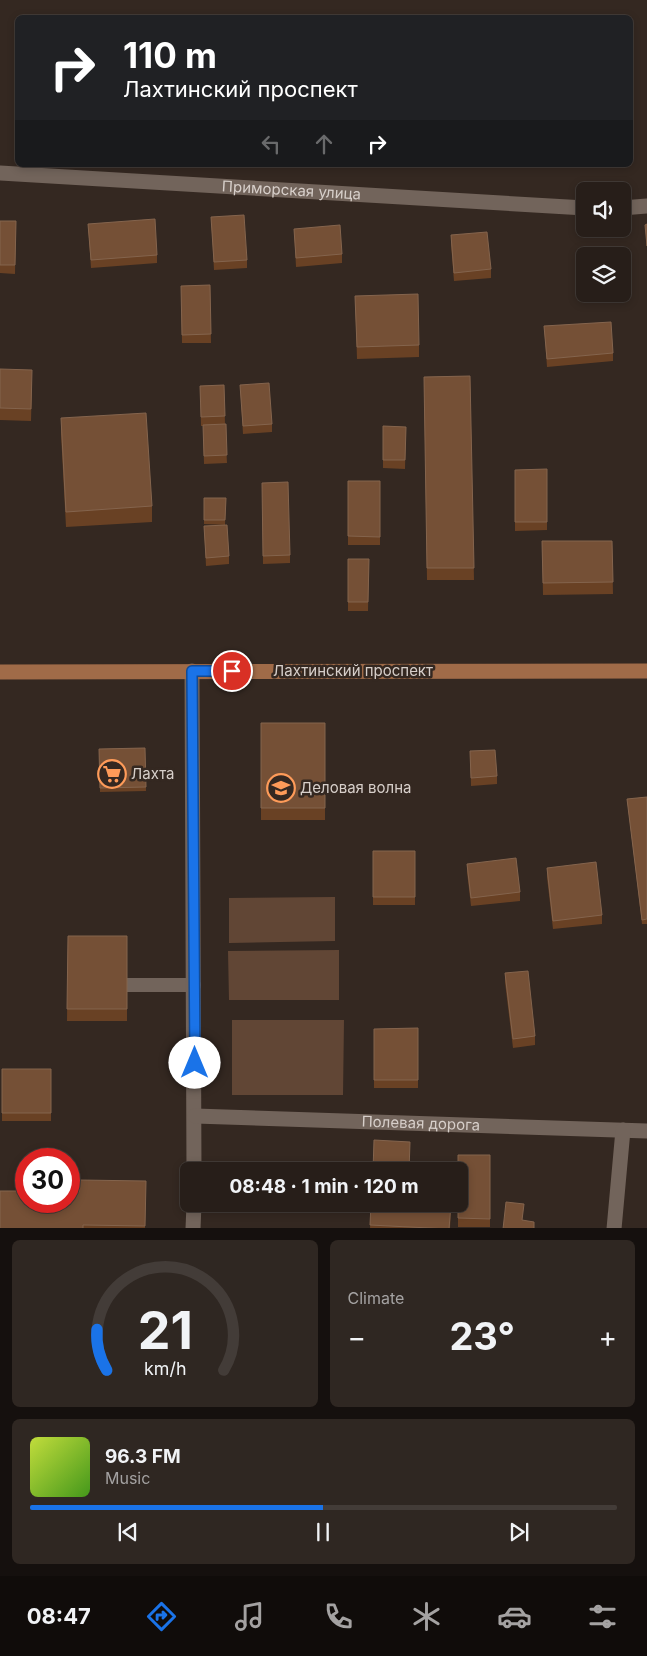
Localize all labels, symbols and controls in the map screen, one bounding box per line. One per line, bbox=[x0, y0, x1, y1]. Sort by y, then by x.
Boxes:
text: 110 m bbox=[123, 34, 217, 76]
icon: right bbox=[40, 35, 105, 100]
text: Лахтинский проспект bbox=[123, 76, 358, 102]
icon: left bbox=[257, 130, 285, 158]
icon: ahead bbox=[310, 130, 338, 158]
icon: right bbox=[363, 130, 391, 158]
street label: Приморская улица bbox=[221, 176, 362, 204]
map controls bbox=[576, 182, 631, 302]
button: sound bbox=[576, 182, 631, 237]
button: layers bbox=[576, 247, 631, 302]
pin bbox=[211, 650, 253, 692]
icon: arrive bbox=[218, 657, 246, 685]
street label: Лахтинский проспект bbox=[273, 661, 433, 680]
supermarket icon: Лахта bbox=[97, 759, 127, 789]
place label: Лахта bbox=[131, 764, 175, 783]
school or university icon: Деловая волна bbox=[266, 773, 296, 803]
place label: Деловая волна bbox=[300, 778, 411, 797]
position arrow bbox=[168, 1036, 220, 1088]
street label: Полевая дорога bbox=[361, 1112, 480, 1134]
speed limit sign: 30 bbox=[15, 1148, 80, 1213]
text: 08:48 · 1 min · 120 m bbox=[229, 1175, 419, 1198]
text: Climate bbox=[348, 1288, 404, 1308]
text: 21 bbox=[137, 1299, 192, 1362]
text: 23° bbox=[449, 1313, 515, 1359]
text: − bbox=[348, 1320, 366, 1354]
text: + bbox=[598, 1320, 617, 1354]
text: km/h bbox=[144, 1358, 186, 1379]
text: 96.3 FM bbox=[105, 1445, 181, 1468]
text: Music bbox=[105, 1468, 150, 1488]
icon: previous bbox=[114, 1518, 142, 1546]
icon: pause bbox=[309, 1518, 337, 1546]
icon: next bbox=[505, 1518, 533, 1546]
icon: directions bbox=[144, 1599, 179, 1634]
icon: music bbox=[232, 1599, 267, 1634]
icon: phone bbox=[321, 1599, 356, 1634]
icon: climate bbox=[409, 1599, 444, 1634]
icon: car bbox=[497, 1599, 532, 1634]
icon: filters bbox=[585, 1599, 620, 1634]
text: 08:47 bbox=[27, 1603, 91, 1629]

